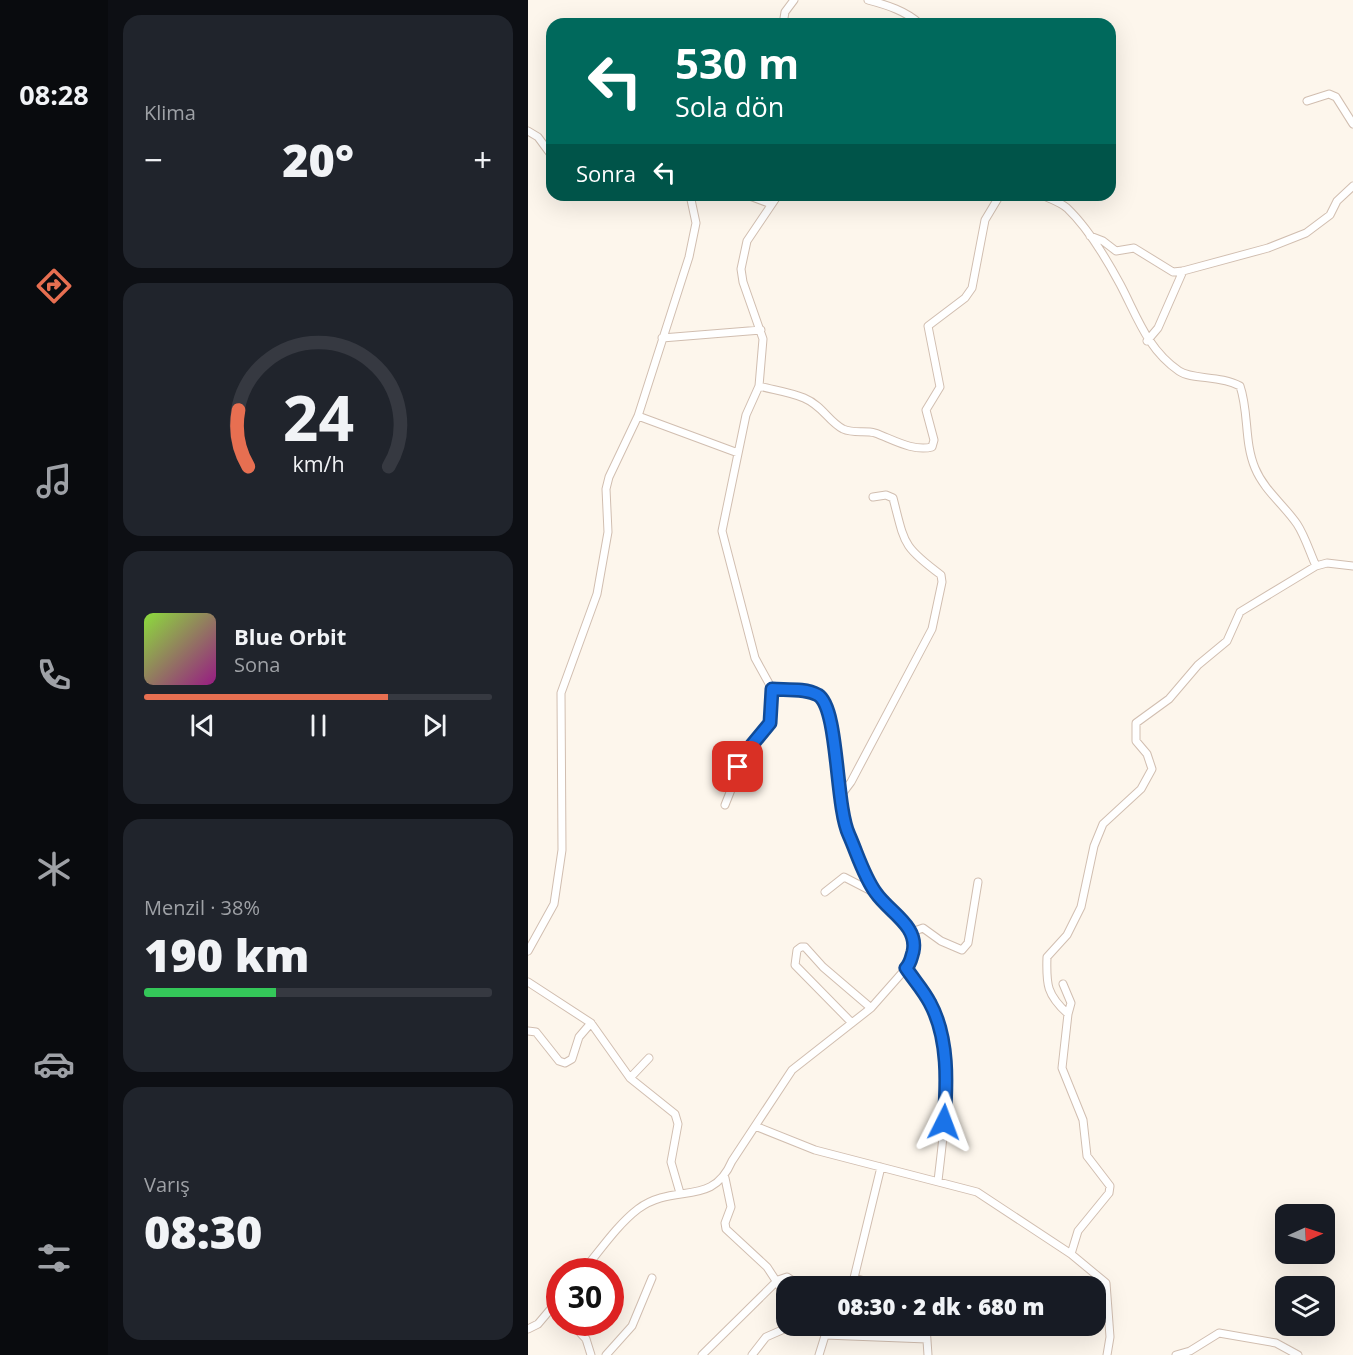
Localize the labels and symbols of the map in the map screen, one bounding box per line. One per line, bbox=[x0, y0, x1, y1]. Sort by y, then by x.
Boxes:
pin bbox=[712, 741, 763, 792]
position arrow bbox=[912, 1090, 976, 1154]
north arrow bbox=[1275, 1204, 1335, 1264]
speed limit sign: 30 bbox=[546, 1258, 624, 1336]

